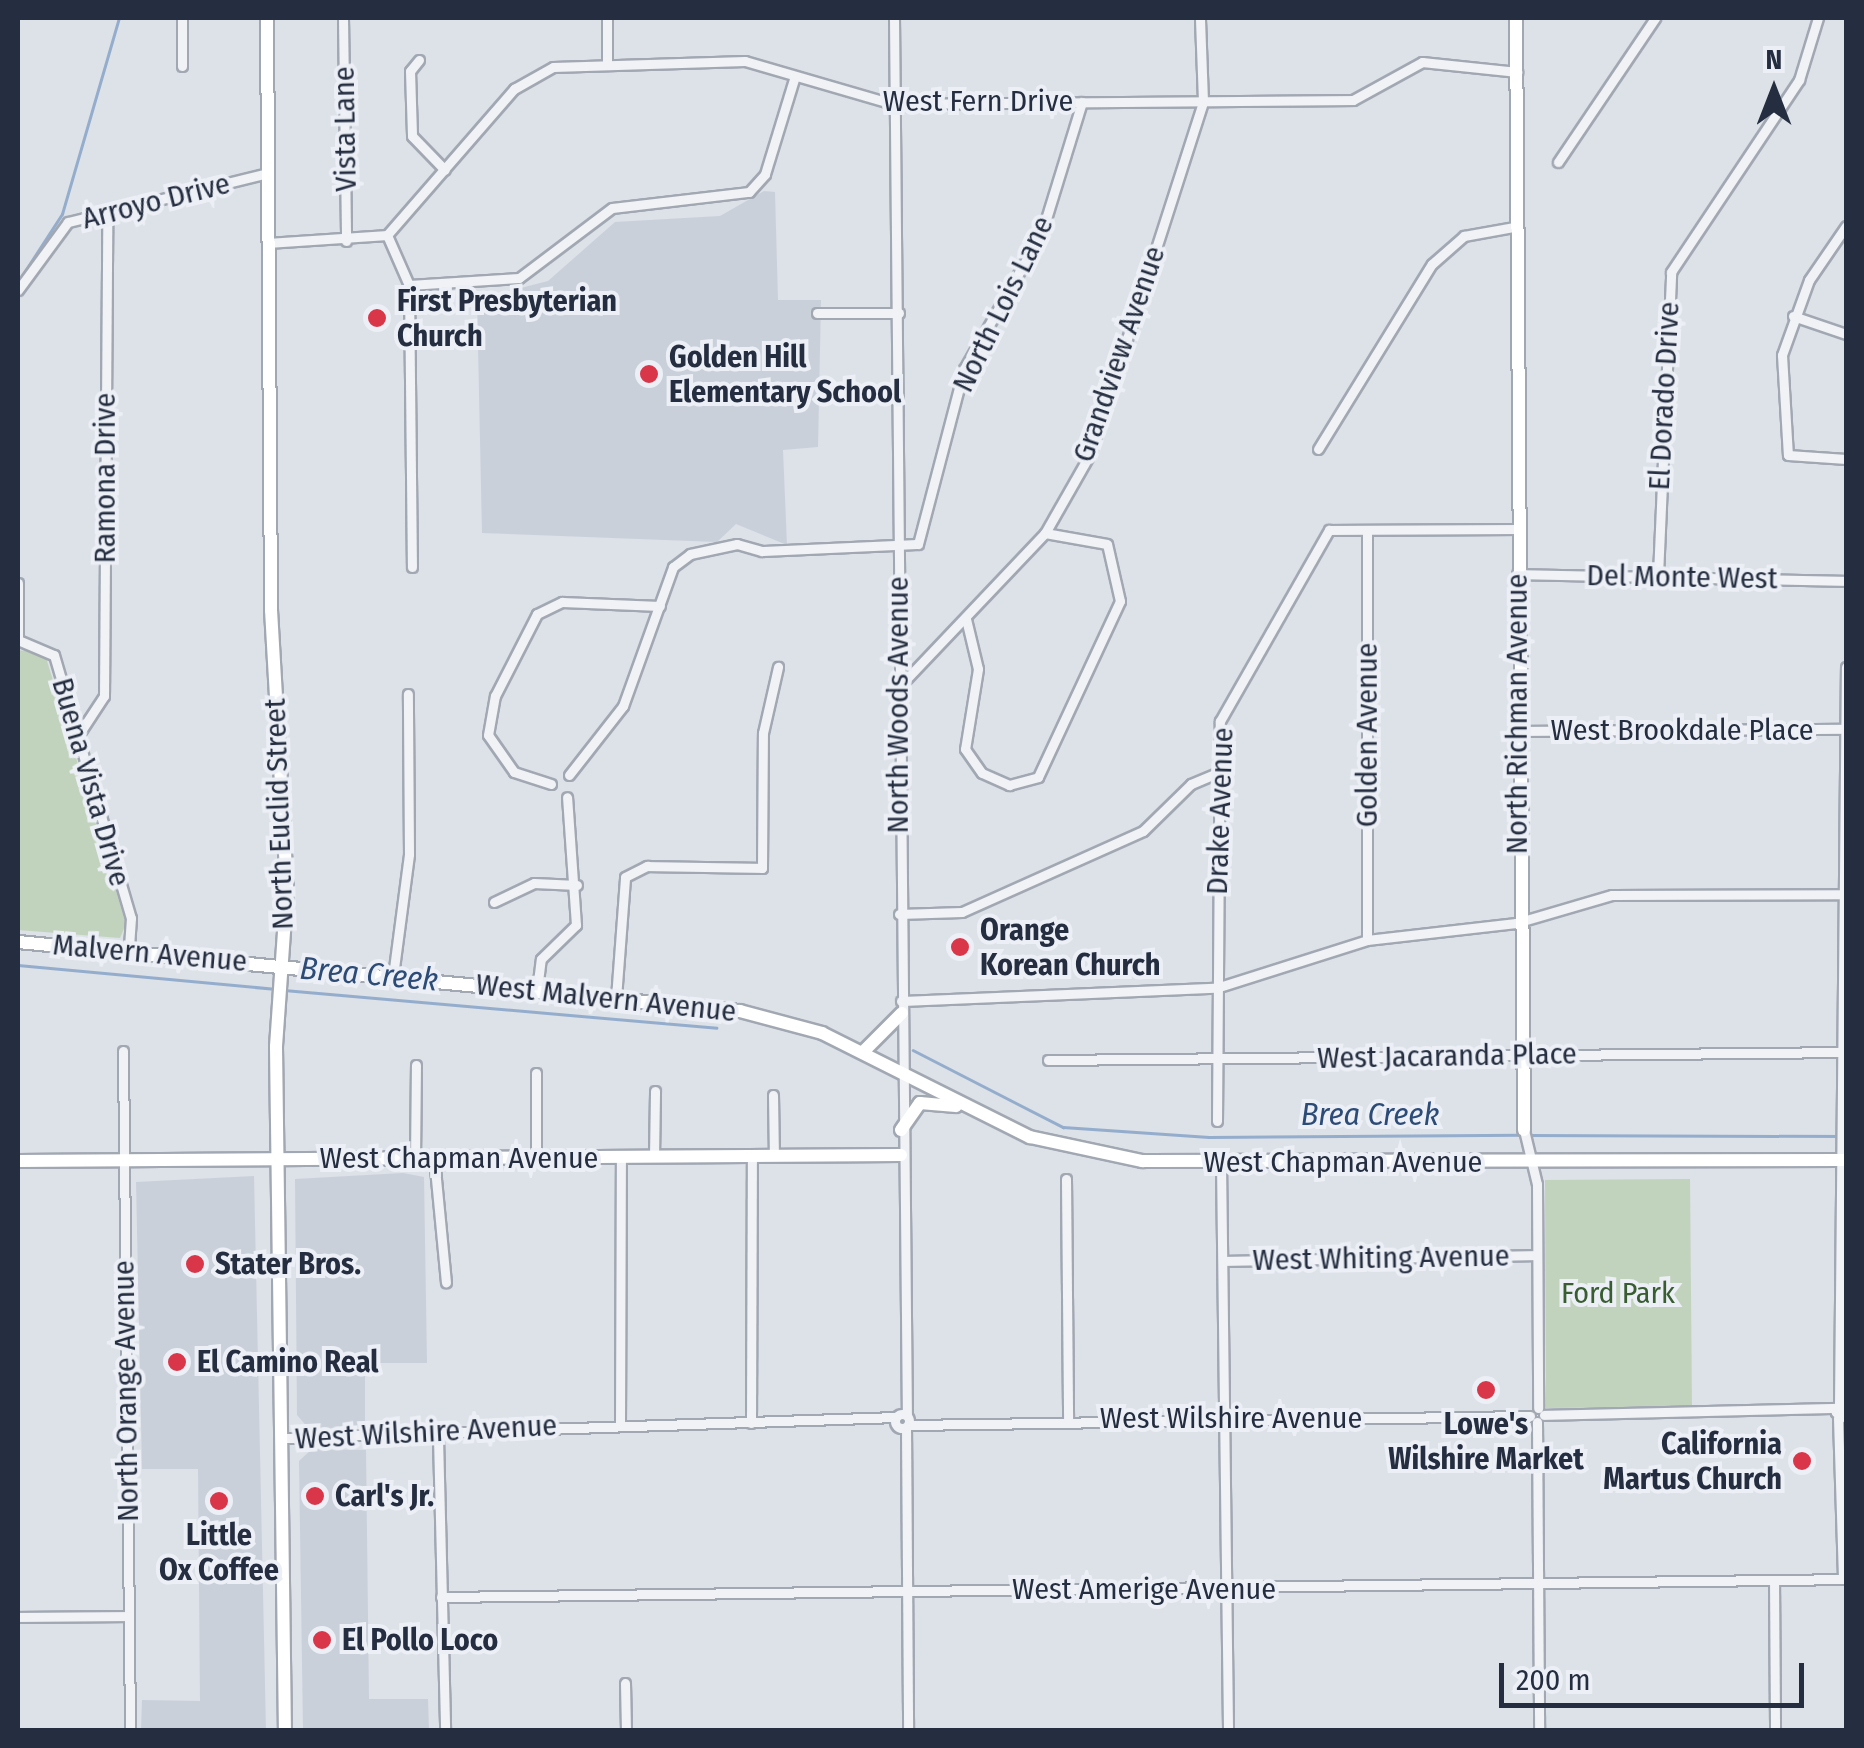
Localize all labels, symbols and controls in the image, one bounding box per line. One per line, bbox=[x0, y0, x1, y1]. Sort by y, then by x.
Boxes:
north arrow bbox=[1724, 40, 1824, 140]
text: N bbox=[1766, 43, 1782, 76]
street label: Vista Lane bbox=[326, 66, 364, 192]
street label: West Fern Drive bbox=[883, 83, 1073, 119]
street label: Arroyo Drive bbox=[78, 165, 234, 237]
street label: North Lois Lane bbox=[945, 210, 1061, 398]
street label: Grandview Avenue bbox=[1065, 241, 1173, 467]
place label: First Presbyterian Church bbox=[397, 283, 617, 354]
street label: El Dorado Drive bbox=[1641, 301, 1687, 491]
marker: First Presbyterian Church bbox=[366, 307, 388, 329]
place label: Golden Hill Elementary School bbox=[669, 339, 901, 410]
marker: Golden Hill Elementary School bbox=[638, 363, 660, 385]
street label: Ramona Drive bbox=[87, 393, 123, 563]
street label: Del Monte West bbox=[1586, 557, 1778, 597]
street label: North Richman Avenue bbox=[1499, 574, 1535, 854]
street label: North Woods Avenue bbox=[880, 577, 916, 833]
street label: Golden Avenue bbox=[1349, 643, 1385, 827]
street label: Buena Vista Drive bbox=[44, 674, 138, 890]
street label: North Euclid Street bbox=[257, 698, 301, 930]
street label: West Brookdale Place bbox=[1550, 712, 1814, 748]
street label: Drake Avenue bbox=[1199, 727, 1241, 895]
place label: Orange Korean Church bbox=[980, 912, 1161, 982]
street label: Malvern Avenue bbox=[51, 927, 249, 979]
marker: Orange Korean Church bbox=[949, 936, 971, 958]
water label: Brea Creek bbox=[298, 949, 440, 999]
street label: West Malvern Avenue bbox=[474, 966, 738, 1030]
street label: West Jacaranda Place bbox=[1317, 1036, 1577, 1076]
water label: Brea Creek bbox=[1301, 1095, 1439, 1133]
street label: West Chapman Avenue bbox=[320, 1140, 598, 1176]
street label: West Chapman Avenue bbox=[1204, 1144, 1482, 1180]
street label: West Whiting Avenue bbox=[1252, 1238, 1510, 1278]
place label: Stater Bros. bbox=[215, 1246, 361, 1282]
marker: Stater Bros. bbox=[184, 1253, 206, 1275]
street label: North Orange Avenue bbox=[106, 1260, 146, 1522]
park label: Ford Park bbox=[1561, 1275, 1675, 1311]
place label: El Camino Real bbox=[197, 1344, 379, 1380]
marker: El Camino Real bbox=[166, 1351, 188, 1373]
marker: Lowe's Wilshire Market bbox=[1475, 1379, 1497, 1401]
street label: West Wilshire Avenue bbox=[1100, 1400, 1362, 1436]
place label: Lowe's Wilshire Market bbox=[1388, 1406, 1584, 1476]
street label: West Wilshire Avenue bbox=[294, 1407, 558, 1457]
place label: California Martus Church bbox=[1603, 1426, 1782, 1496]
marker: California Martus Church bbox=[1791, 1450, 1813, 1472]
place label: Carl's Jr. bbox=[335, 1478, 434, 1514]
marker: Carl's Jr. bbox=[304, 1485, 326, 1507]
marker: Little Ox Coffee bbox=[208, 1490, 230, 1512]
place label: Little Ox Coffee bbox=[159, 1517, 279, 1588]
street label: West Amerige Avenue bbox=[1012, 1571, 1276, 1607]
place label: El Pollo Loco bbox=[342, 1622, 498, 1658]
marker: El Pollo Loco bbox=[311, 1629, 333, 1651]
scale bar bbox=[1504, 1643, 1809, 1705]
text: 200 m bbox=[1516, 1662, 1591, 1698]

